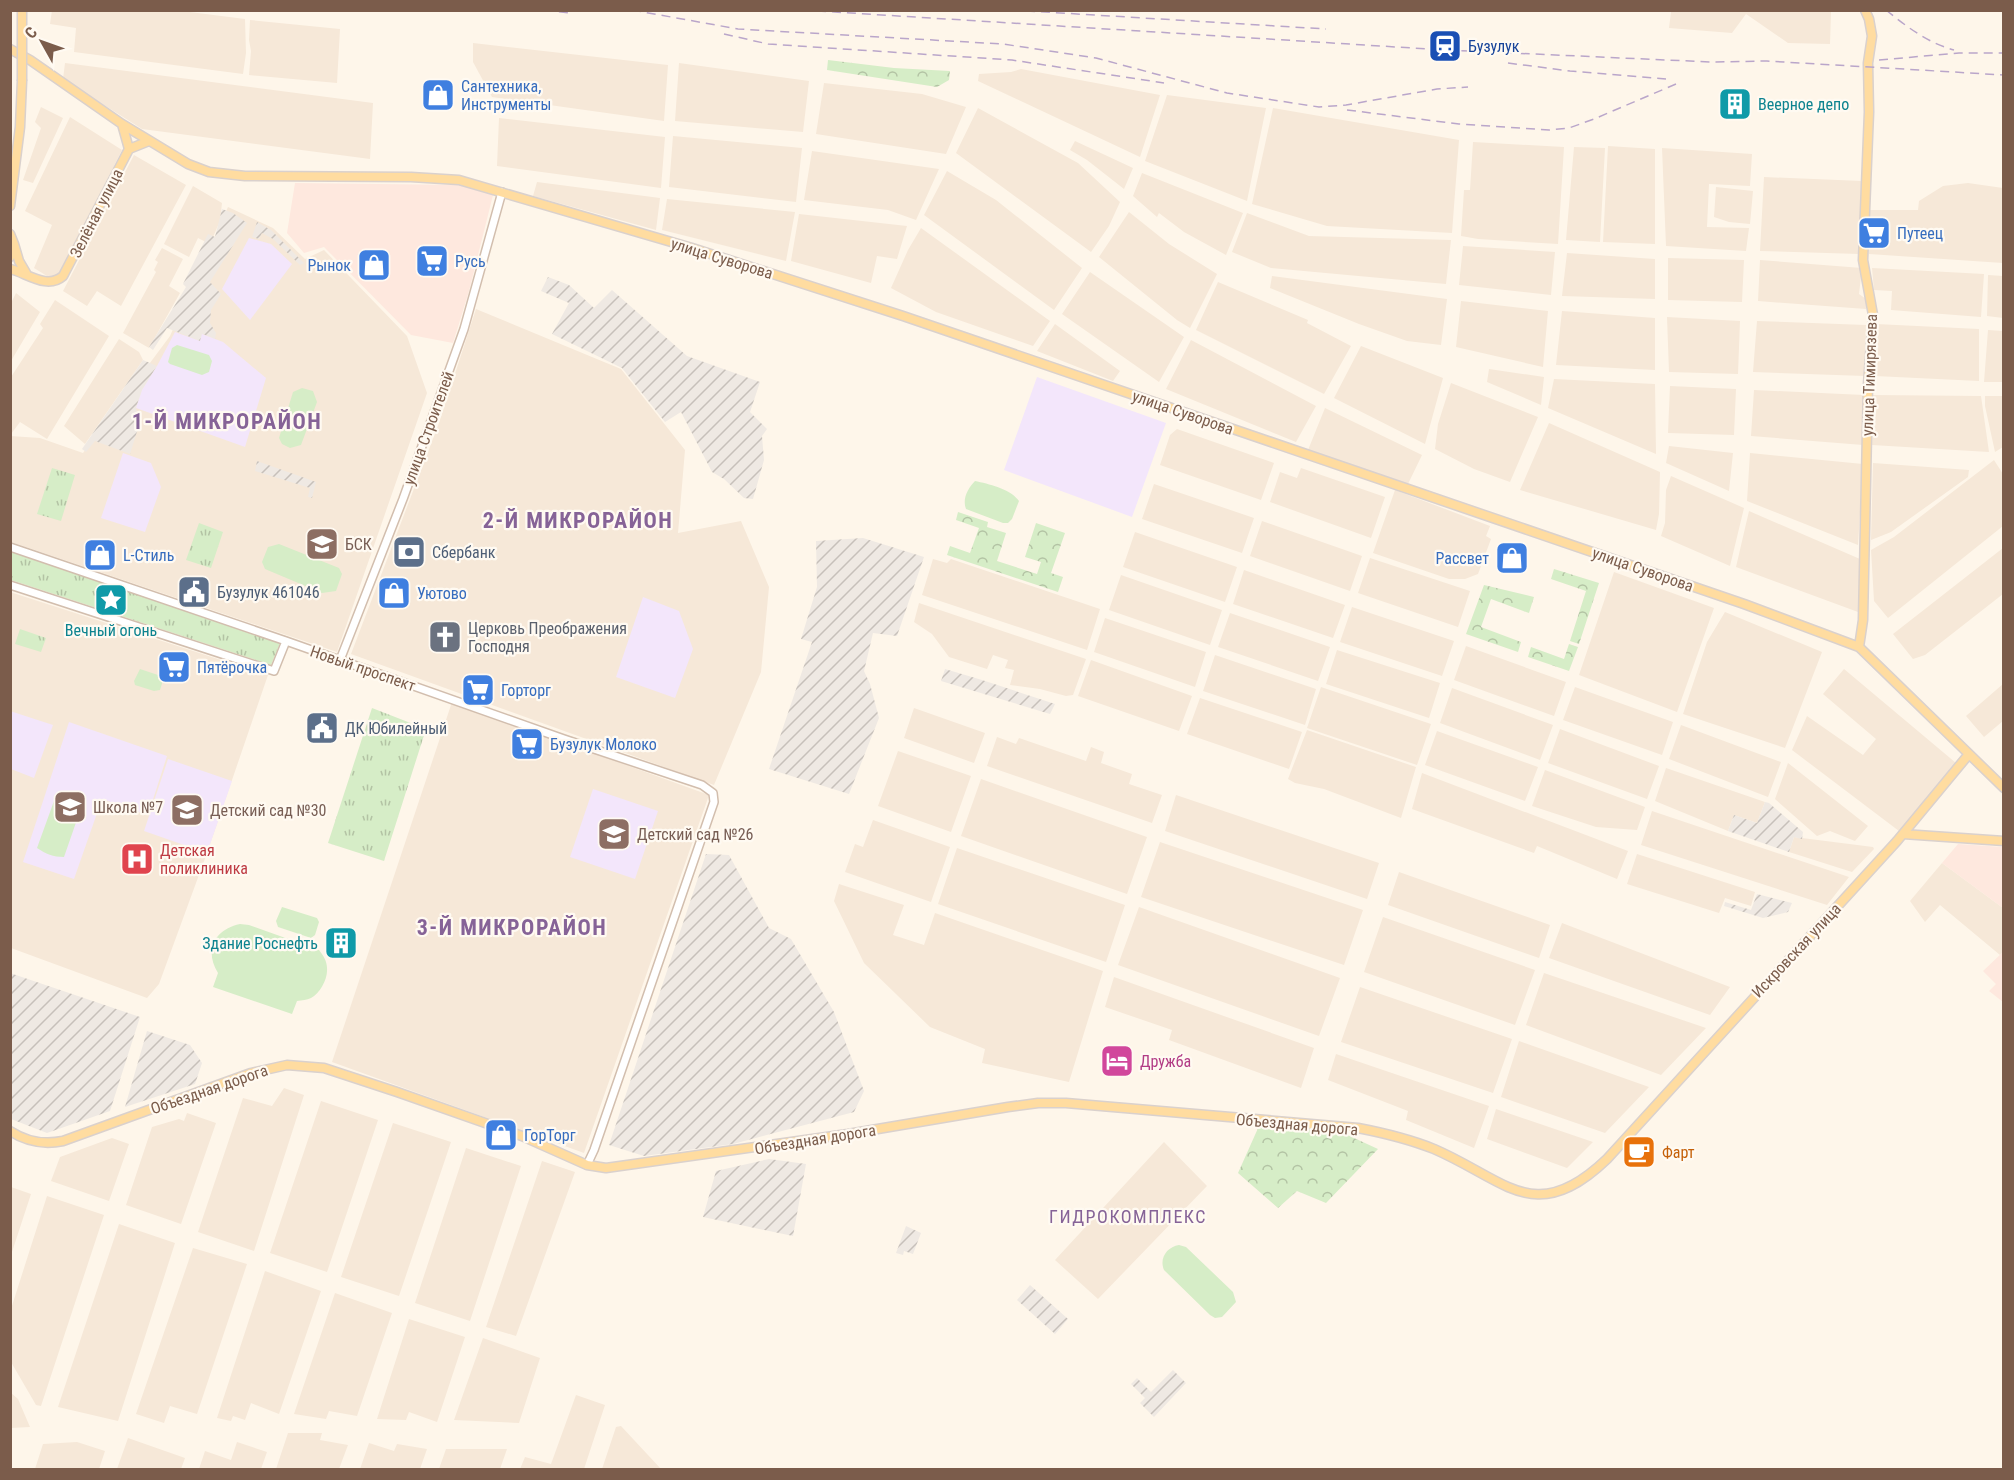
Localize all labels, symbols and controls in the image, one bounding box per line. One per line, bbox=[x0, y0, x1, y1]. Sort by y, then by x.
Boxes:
north arrow bbox=[12, 12, 72, 72]
text: С bbox=[21, 23, 41, 42]
station icon: Бузулук bbox=[1427, 28, 1463, 64]
place label: Бузулук bbox=[1468, 37, 1520, 56]
shop icon: Сантехника, Инструменты bbox=[420, 77, 456, 113]
place label: Сантехника, Инструменты bbox=[461, 77, 551, 114]
building icon: Веерное депо bbox=[1717, 86, 1753, 122]
place label: Веерное депо bbox=[1758, 95, 1849, 114]
street label: Зелёная улица bbox=[66, 166, 127, 261]
supermarket icon: Путеец bbox=[1856, 215, 1892, 251]
place label: Путеец bbox=[1897, 224, 1943, 243]
street label: улица Суворова bbox=[668, 234, 775, 283]
supermarket icon: Русь bbox=[414, 243, 450, 279]
shop icon: Рынок bbox=[356, 247, 392, 283]
place label: Русь bbox=[455, 252, 486, 271]
place label: Рынок bbox=[307, 256, 351, 275]
street label: улица Тимирязева bbox=[1858, 314, 1881, 436]
street label: улица Строителей bbox=[399, 369, 458, 488]
street label: улица Суворова bbox=[1130, 386, 1236, 439]
district label: 1-Й МИКРОРАЙОН bbox=[132, 409, 322, 434]
district label: 2-Й МИКРОРАЙОН bbox=[483, 508, 673, 533]
school or university icon: БСК bbox=[304, 526, 340, 562]
bank icon: Сбербанк bbox=[391, 534, 427, 570]
place label: БСК bbox=[345, 535, 372, 554]
shop icon: L-Стиль bbox=[82, 537, 118, 573]
shop icon: Рассвет bbox=[1494, 540, 1530, 576]
place label: Сбербанк bbox=[432, 543, 496, 562]
street label: улица Суворова bbox=[1590, 543, 1696, 596]
place label: L-Стиль bbox=[123, 546, 174, 565]
place label: Рассвет bbox=[1436, 549, 1489, 568]
public building icon: Бузулук 461046 bbox=[176, 574, 212, 610]
shop icon: Уютово bbox=[376, 575, 412, 611]
place icon: Вечный огонь bbox=[93, 582, 129, 618]
place label: Бузулук 461046 bbox=[217, 583, 320, 602]
place label: Уютово bbox=[417, 584, 467, 603]
church icon: Церковь Преображения Господня bbox=[427, 619, 463, 655]
place label: Церковь Преображения Господня bbox=[468, 619, 627, 656]
place label: Вечный огонь bbox=[65, 621, 157, 640]
street label: Новый проспект bbox=[308, 642, 418, 695]
supermarket icon: Пятёрочка bbox=[156, 649, 192, 685]
place label: Пятёрочка bbox=[197, 658, 267, 677]
supermarket icon: Горторг bbox=[460, 672, 496, 708]
place label: Горторг bbox=[501, 681, 551, 700]
public building icon: ДК Юбилейный bbox=[304, 710, 340, 746]
place label: ДК Юбилейный bbox=[345, 719, 447, 738]
supermarket icon: Бузулук Молоко bbox=[509, 726, 545, 762]
place label: Бузулук Молоко bbox=[550, 735, 657, 754]
school or university icon: Школа №7 bbox=[52, 789, 88, 825]
school or university icon: Детский сад №30 bbox=[169, 792, 205, 828]
place label: Школа №7 bbox=[93, 798, 163, 817]
place label: Детский сад №30 bbox=[210, 801, 326, 820]
school or university icon: Детский сад №26 bbox=[596, 816, 632, 852]
place label: Детский сад №26 bbox=[637, 825, 754, 844]
hospital icon: Детская поликлиника bbox=[119, 841, 155, 877]
place label: Детская поликлиника bbox=[160, 841, 248, 878]
street label: Искровская улица bbox=[1748, 899, 1845, 1001]
district label: 3-Й МИКРОРАЙОН bbox=[417, 915, 607, 940]
building icon: Здание Роснефть bbox=[323, 925, 359, 961]
place label: Здание Роснефть bbox=[202, 934, 318, 953]
hotel icon: Дружба bbox=[1099, 1043, 1135, 1079]
place label: Дружба bbox=[1140, 1052, 1191, 1071]
street label: Объездная дорога bbox=[148, 1061, 270, 1118]
street label: Объездная дорога bbox=[1235, 1110, 1359, 1139]
shop icon: ГорТорг bbox=[483, 1117, 519, 1153]
street label: Объездная дорога bbox=[753, 1121, 877, 1158]
place label: ГорТорг bbox=[524, 1126, 576, 1145]
cafe icon: Фарт bbox=[1621, 1134, 1657, 1170]
place label: Фарт bbox=[1662, 1143, 1695, 1162]
district label: ГИДРОКОМПЛЕКС bbox=[1049, 1206, 1207, 1227]

